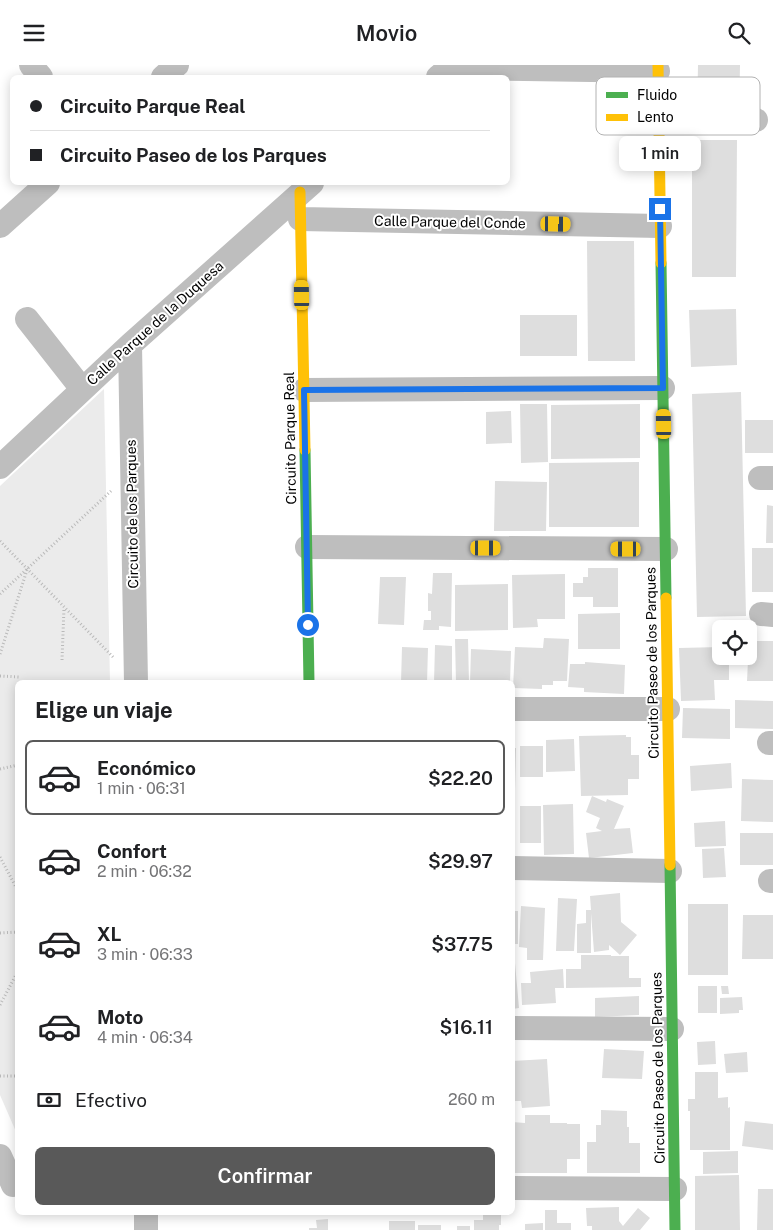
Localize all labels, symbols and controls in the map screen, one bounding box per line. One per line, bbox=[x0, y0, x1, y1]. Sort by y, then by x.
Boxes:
icon: menu bbox=[20, 19, 48, 47]
icon: search bbox=[725, 19, 753, 47]
text: Movio bbox=[356, 20, 417, 46]
legend bbox=[596, 77, 760, 135]
text: Fluido bbox=[637, 87, 677, 103]
text: Circuito Parque Real bbox=[60, 95, 246, 117]
text: Lento bbox=[637, 109, 674, 125]
callout: 1 min bbox=[619, 137, 701, 171]
text: Circuito Paseo de los Parques bbox=[60, 144, 327, 166]
text: 1 min bbox=[641, 144, 679, 163]
route end bbox=[649, 198, 671, 220]
street label: Calle Parque del Conde bbox=[374, 213, 526, 231]
car bbox=[540, 216, 571, 232]
street label: Calle Parque de la Duquesa bbox=[84, 258, 226, 388]
car bbox=[294, 280, 309, 310]
street label: Circuito Parque Real bbox=[281, 371, 299, 505]
car bbox=[656, 409, 671, 439]
street label: Circuito de los Parques bbox=[123, 439, 141, 589]
car bbox=[471, 541, 501, 556]
car bbox=[611, 542, 641, 557]
street label: Circuito Paseo de los Parques bbox=[642, 567, 662, 759]
route start bbox=[297, 614, 319, 636]
map controls bbox=[712, 620, 757, 665]
button: locate bbox=[712, 620, 757, 665]
text: Elige un viaje bbox=[35, 697, 173, 723]
icon: car bbox=[37, 755, 82, 800]
text: Económico bbox=[97, 757, 196, 779]
text: $22.20 bbox=[428, 767, 493, 789]
text: 1 min · 06:31 bbox=[97, 779, 186, 798]
icon: car bbox=[37, 838, 82, 883]
text: Confort bbox=[97, 840, 167, 862]
text: $29.97 bbox=[428, 850, 493, 872]
text: 2 min · 06:32 bbox=[97, 862, 192, 881]
icon: car bbox=[37, 921, 82, 966]
text: XL bbox=[97, 923, 122, 945]
text: $37.75 bbox=[431, 933, 493, 955]
text: 3 min · 06:33 bbox=[97, 945, 193, 964]
street label: Circuito Paseo de los Parques bbox=[648, 972, 668, 1164]
icon: car bbox=[37, 1004, 82, 1049]
text: Moto bbox=[97, 1006, 143, 1028]
text: $16.11 bbox=[439, 1016, 493, 1038]
text: 4 min · 06:34 bbox=[97, 1028, 193, 1047]
icon: cash bbox=[35, 1086, 63, 1114]
text: Efectivo bbox=[75, 1089, 147, 1111]
text: 260 m bbox=[448, 1090, 495, 1109]
button: Confirmar bbox=[35, 1147, 495, 1205]

